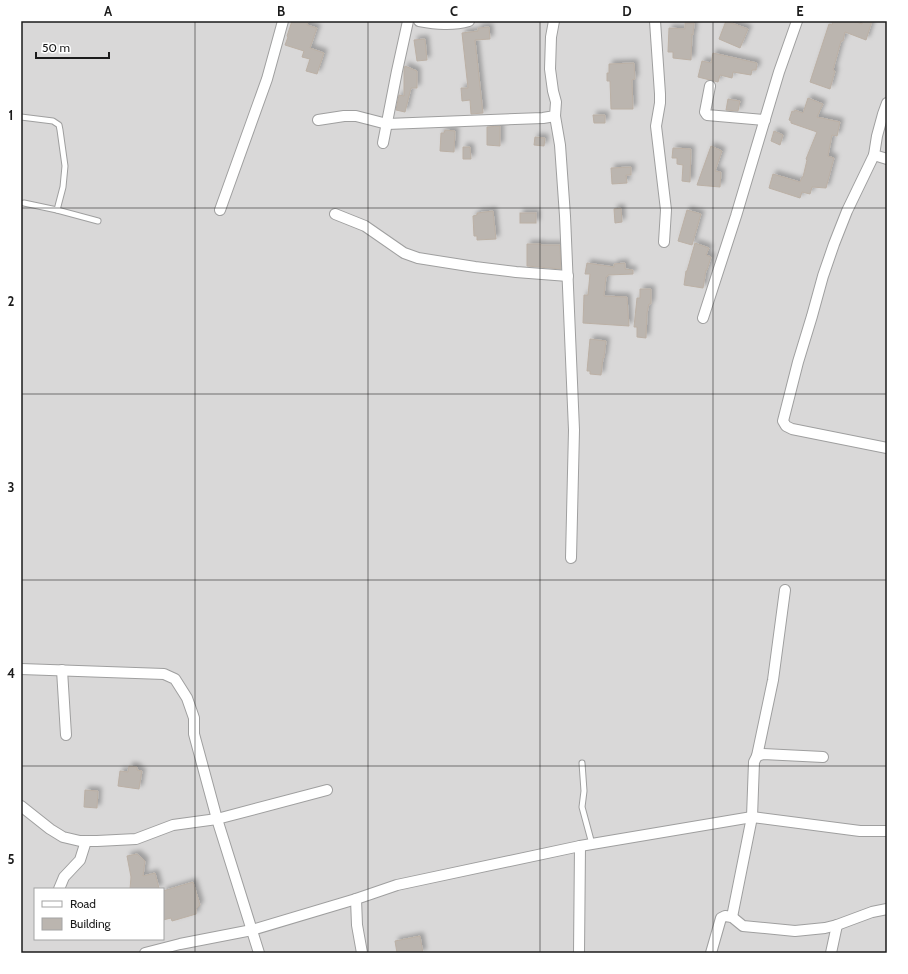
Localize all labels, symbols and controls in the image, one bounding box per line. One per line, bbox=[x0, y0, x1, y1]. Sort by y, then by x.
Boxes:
text: A bbox=[104, 3, 113, 19]
text: B bbox=[277, 3, 285, 19]
text: C bbox=[450, 3, 458, 19]
text: D bbox=[622, 3, 632, 19]
text: E bbox=[796, 3, 804, 19]
scale bar bbox=[36, 34, 109, 60]
text: 50 m bbox=[42, 40, 70, 55]
text: 1 bbox=[9, 107, 13, 123]
text: 2 bbox=[8, 293, 15, 309]
text: 3 bbox=[7, 479, 15, 495]
text: 4 bbox=[7, 665, 15, 681]
text: 5 bbox=[8, 851, 15, 867]
legend bbox=[34, 888, 164, 940]
text: Road bbox=[70, 896, 96, 911]
text: Building bbox=[70, 916, 112, 931]

